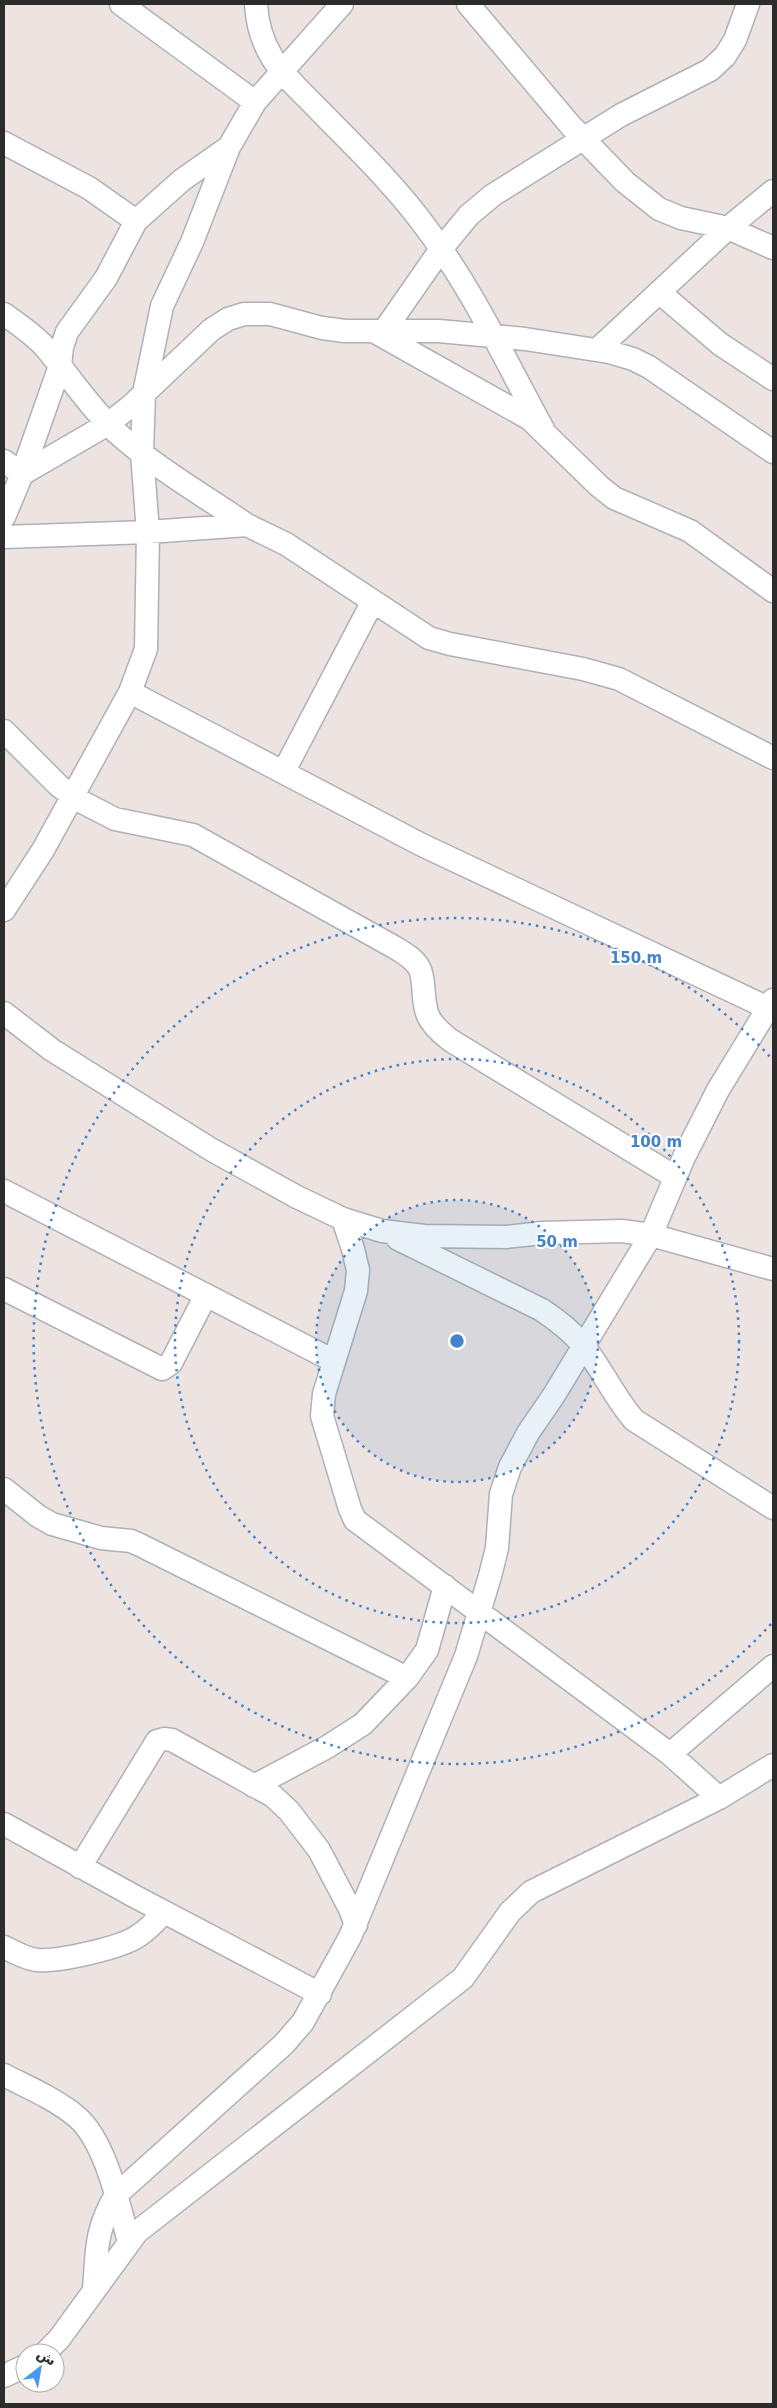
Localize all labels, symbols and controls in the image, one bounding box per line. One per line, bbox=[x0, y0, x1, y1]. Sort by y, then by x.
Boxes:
text: 150 m bbox=[610, 949, 662, 967]
text: 100 m bbox=[630, 1133, 682, 1151]
text: 50 m bbox=[536, 1233, 578, 1251]
centre of rings bbox=[448, 1332, 466, 1350]
north arrow bbox=[15, 2343, 65, 2393]
text: ش bbox=[34, 2345, 59, 2369]

